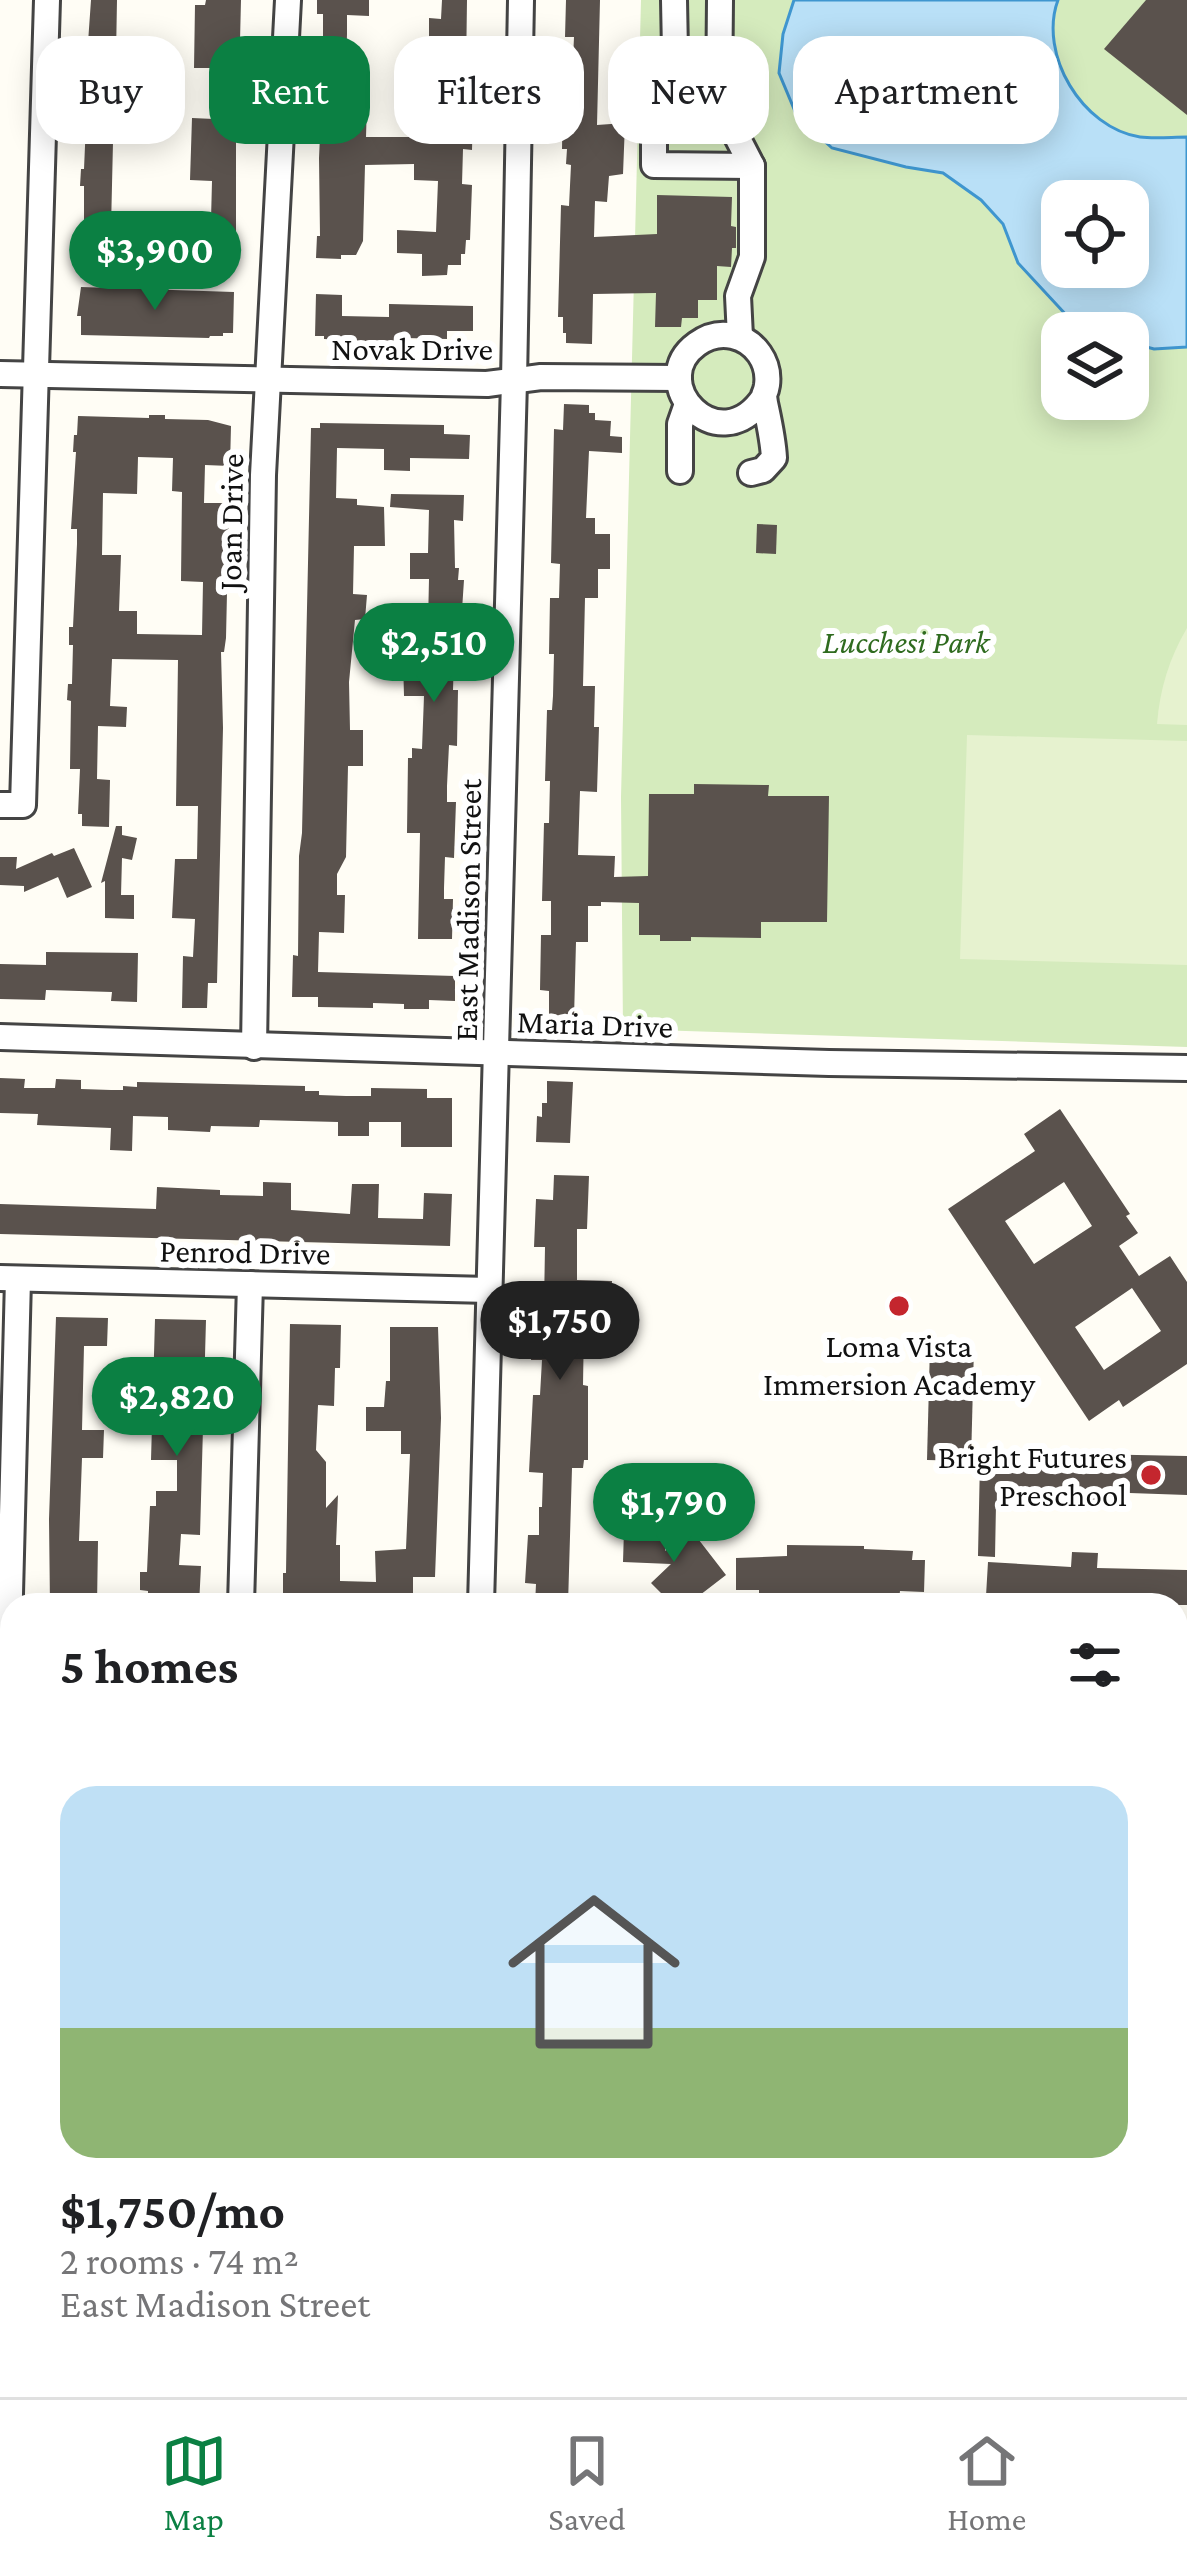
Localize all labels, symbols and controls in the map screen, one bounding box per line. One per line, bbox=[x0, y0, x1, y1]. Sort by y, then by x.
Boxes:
chip: Buy bbox=[36, 36, 185, 144]
chip: Rent bbox=[209, 36, 370, 144]
chip: Filters bbox=[394, 36, 584, 144]
chip: New bbox=[608, 36, 769, 144]
chip: Apartment bbox=[793, 36, 1059, 144]
map controls bbox=[1041, 180, 1149, 420]
button: locate bbox=[1041, 180, 1149, 288]
pin: $3,900 bbox=[57, 211, 253, 313]
text: $3,900 bbox=[96, 228, 214, 271]
button: layers bbox=[1041, 312, 1149, 420]
street label: Novak Drive bbox=[331, 330, 493, 367]
street label: Joan Drive bbox=[211, 453, 250, 594]
pin: $2,510 bbox=[336, 603, 532, 705]
text: $2,510 bbox=[380, 620, 488, 663]
park label: Lucchesi Park bbox=[823, 623, 991, 660]
street label: East Madison Street bbox=[447, 777, 488, 1042]
street label: Maria Drive bbox=[516, 1002, 674, 1045]
street label: Penrod Drive bbox=[159, 1232, 331, 1271]
pin: $1,750 bbox=[462, 1281, 658, 1383]
marker: Loma Vista Immersion Academy bbox=[886, 1293, 912, 1319]
text: $1,750 bbox=[507, 1298, 613, 1341]
place label: Loma Vista Immersion Academy bbox=[763, 1327, 1036, 1402]
pin: $2,820 bbox=[79, 1357, 275, 1459]
text: $2,820 bbox=[119, 1374, 235, 1417]
place label: Bright Futures Preschool bbox=[938, 1438, 1127, 1513]
marker: Bright Futures Preschool bbox=[1138, 1462, 1164, 1488]
pin: $1,790 bbox=[576, 1463, 772, 1565]
text: $1,790 bbox=[620, 1480, 728, 1523]
icon: filters bbox=[1062, 1632, 1128, 1698]
text: 5 homes bbox=[60, 1637, 238, 1694]
icon: home bbox=[486, 1864, 702, 2080]
text: $1,750/mo bbox=[60, 2182, 285, 2239]
text: 2 rooms · 74 m² bbox=[60, 2239, 299, 2282]
text: East Madison Street bbox=[60, 2282, 370, 2325]
tab: Map bbox=[161, 2428, 227, 2537]
tab: Saved bbox=[548, 2428, 626, 2537]
tab: Home bbox=[947, 2428, 1026, 2537]

